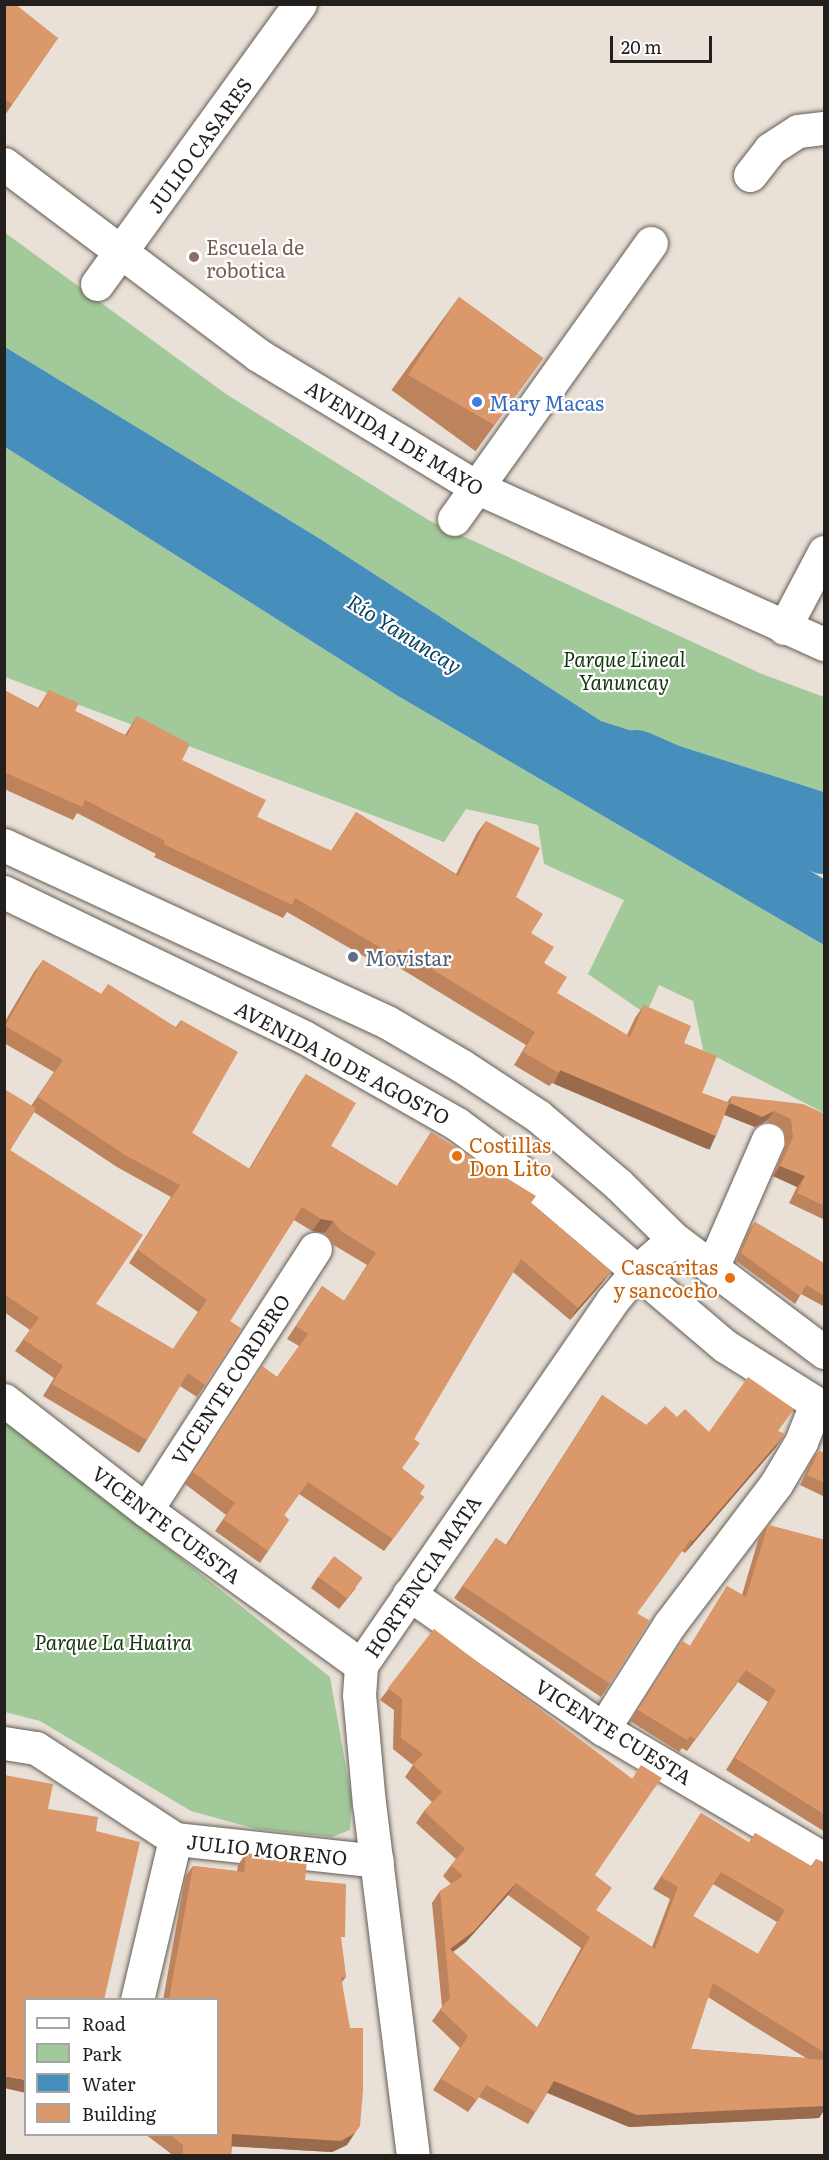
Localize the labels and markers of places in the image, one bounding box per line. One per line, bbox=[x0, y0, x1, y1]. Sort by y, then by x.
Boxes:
place label: Escuela de robotica bbox=[206, 234, 304, 281]
marker: Escuela de robotica bbox=[187, 250, 201, 264]
place label: Mary Macas bbox=[489, 390, 604, 414]
marker: Mary Macas bbox=[470, 395, 484, 409]
place label: Movistar bbox=[365, 945, 451, 969]
marker: Movistar bbox=[346, 950, 360, 964]
place label: Costillas Don Lito bbox=[469, 1132, 552, 1179]
marker: Costillas Don Lito bbox=[450, 1149, 464, 1163]
place label: Cascaritas y sancocho bbox=[613, 1254, 718, 1301]
marker: Cascaritas y sancocho bbox=[723, 1271, 737, 1285]

